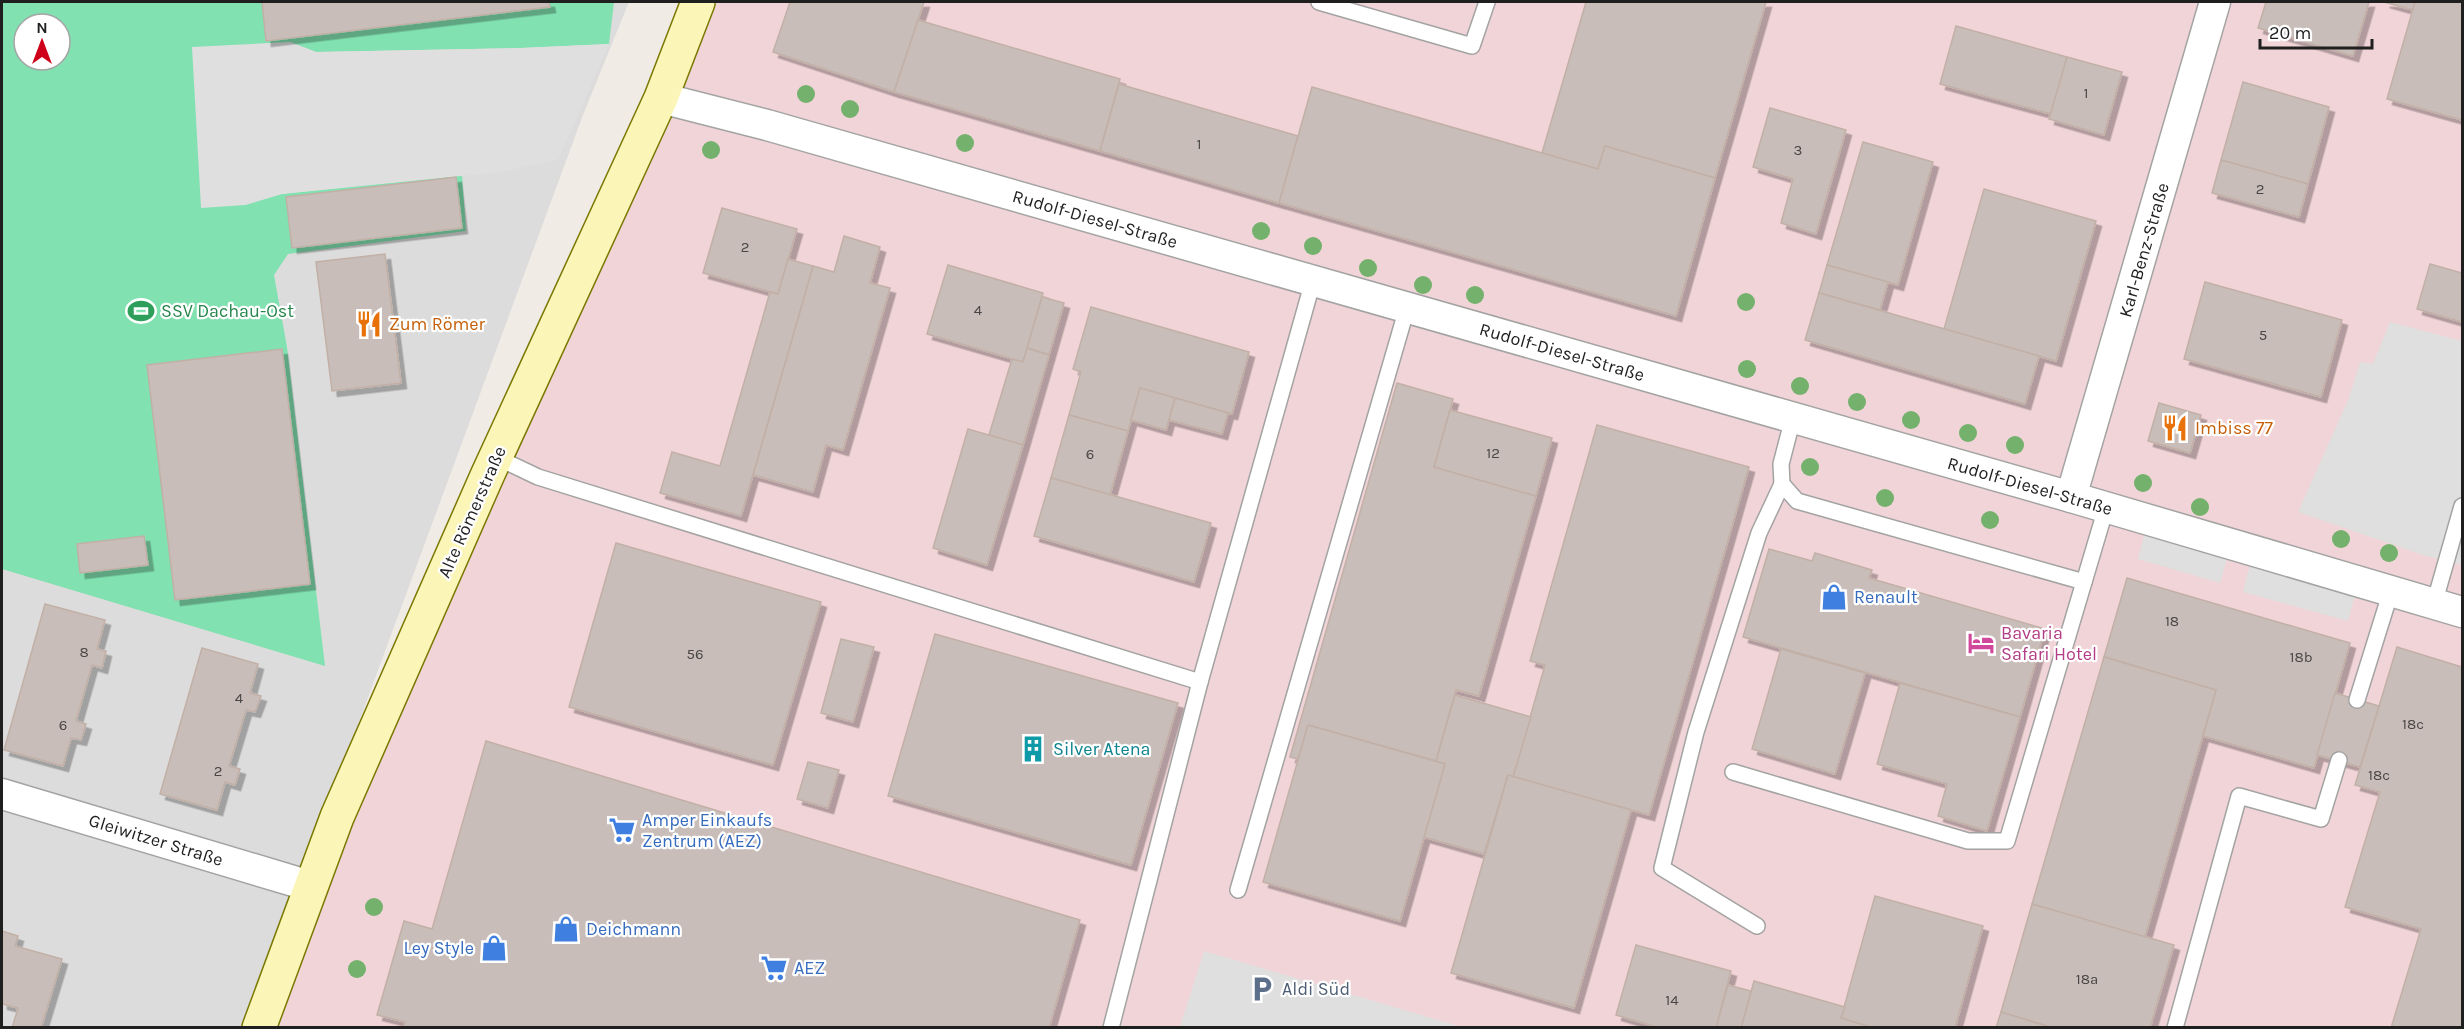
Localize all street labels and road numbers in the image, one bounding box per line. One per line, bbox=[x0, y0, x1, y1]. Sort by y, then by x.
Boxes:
street label: Karl-Benz-Straße bbox=[2114, 180, 2174, 320]
street label: Rudolf-Diesel-Straße bbox=[1010, 185, 1180, 253]
street label: Rudolf-Diesel-Straße bbox=[1477, 318, 1647, 386]
street label: Alte Römerstraße bbox=[433, 443, 511, 581]
street label: Rudolf-Diesel-Straße bbox=[1945, 452, 2115, 520]
street label: Gleiwitzer Straße bbox=[86, 809, 226, 871]

